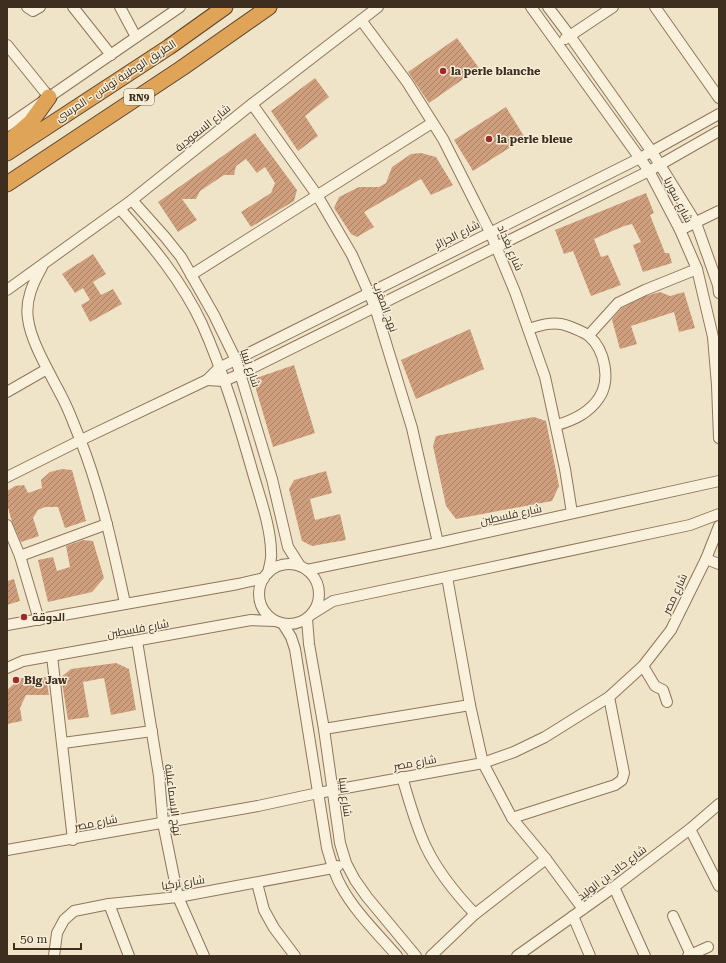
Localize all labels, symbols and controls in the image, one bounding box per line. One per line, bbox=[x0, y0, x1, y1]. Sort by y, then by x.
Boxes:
street label: الطريق الوطنية تونس - المرسى bbox=[53, 37, 179, 125]
place label: la perle blanche bbox=[451, 65, 541, 78]
marker: la perle blanche bbox=[438, 66, 448, 76]
road number: RN9 bbox=[124, 89, 154, 105]
street label: شارع السعودية bbox=[173, 102, 234, 155]
place label: la perle bleue bbox=[497, 133, 573, 146]
marker: la perle bleue bbox=[484, 134, 494, 144]
street label: شارع سوريا bbox=[660, 175, 695, 225]
street label: شارع الجزائر bbox=[431, 218, 482, 253]
street label: شارع بغداد bbox=[494, 223, 525, 273]
street label: نهج المغرب bbox=[369, 280, 400, 334]
street label: شارع ليبيا bbox=[236, 347, 263, 389]
street label: شارع فلسطين bbox=[479, 502, 543, 529]
street label: شارع مصر bbox=[660, 572, 691, 618]
place label: الدوقة bbox=[32, 611, 65, 625]
marker: الدوقة bbox=[19, 612, 29, 622]
street label: شارع فلسطين bbox=[106, 617, 170, 642]
place label: Big Jaw bbox=[24, 674, 68, 687]
marker: Big Jaw bbox=[11, 675, 21, 685]
street label: شارع مصر bbox=[391, 753, 438, 774]
street label: نهج الإسماعيلية bbox=[161, 763, 184, 837]
street label: شارع ليبيا bbox=[335, 776, 354, 818]
street label: شارع مصر bbox=[72, 812, 119, 835]
street label: شارع خالد بن الوليد bbox=[575, 843, 650, 904]
street label: شارع تركيا bbox=[160, 873, 206, 894]
scale bar bbox=[14, 925, 81, 951]
text: 50 m bbox=[20, 932, 47, 946]

